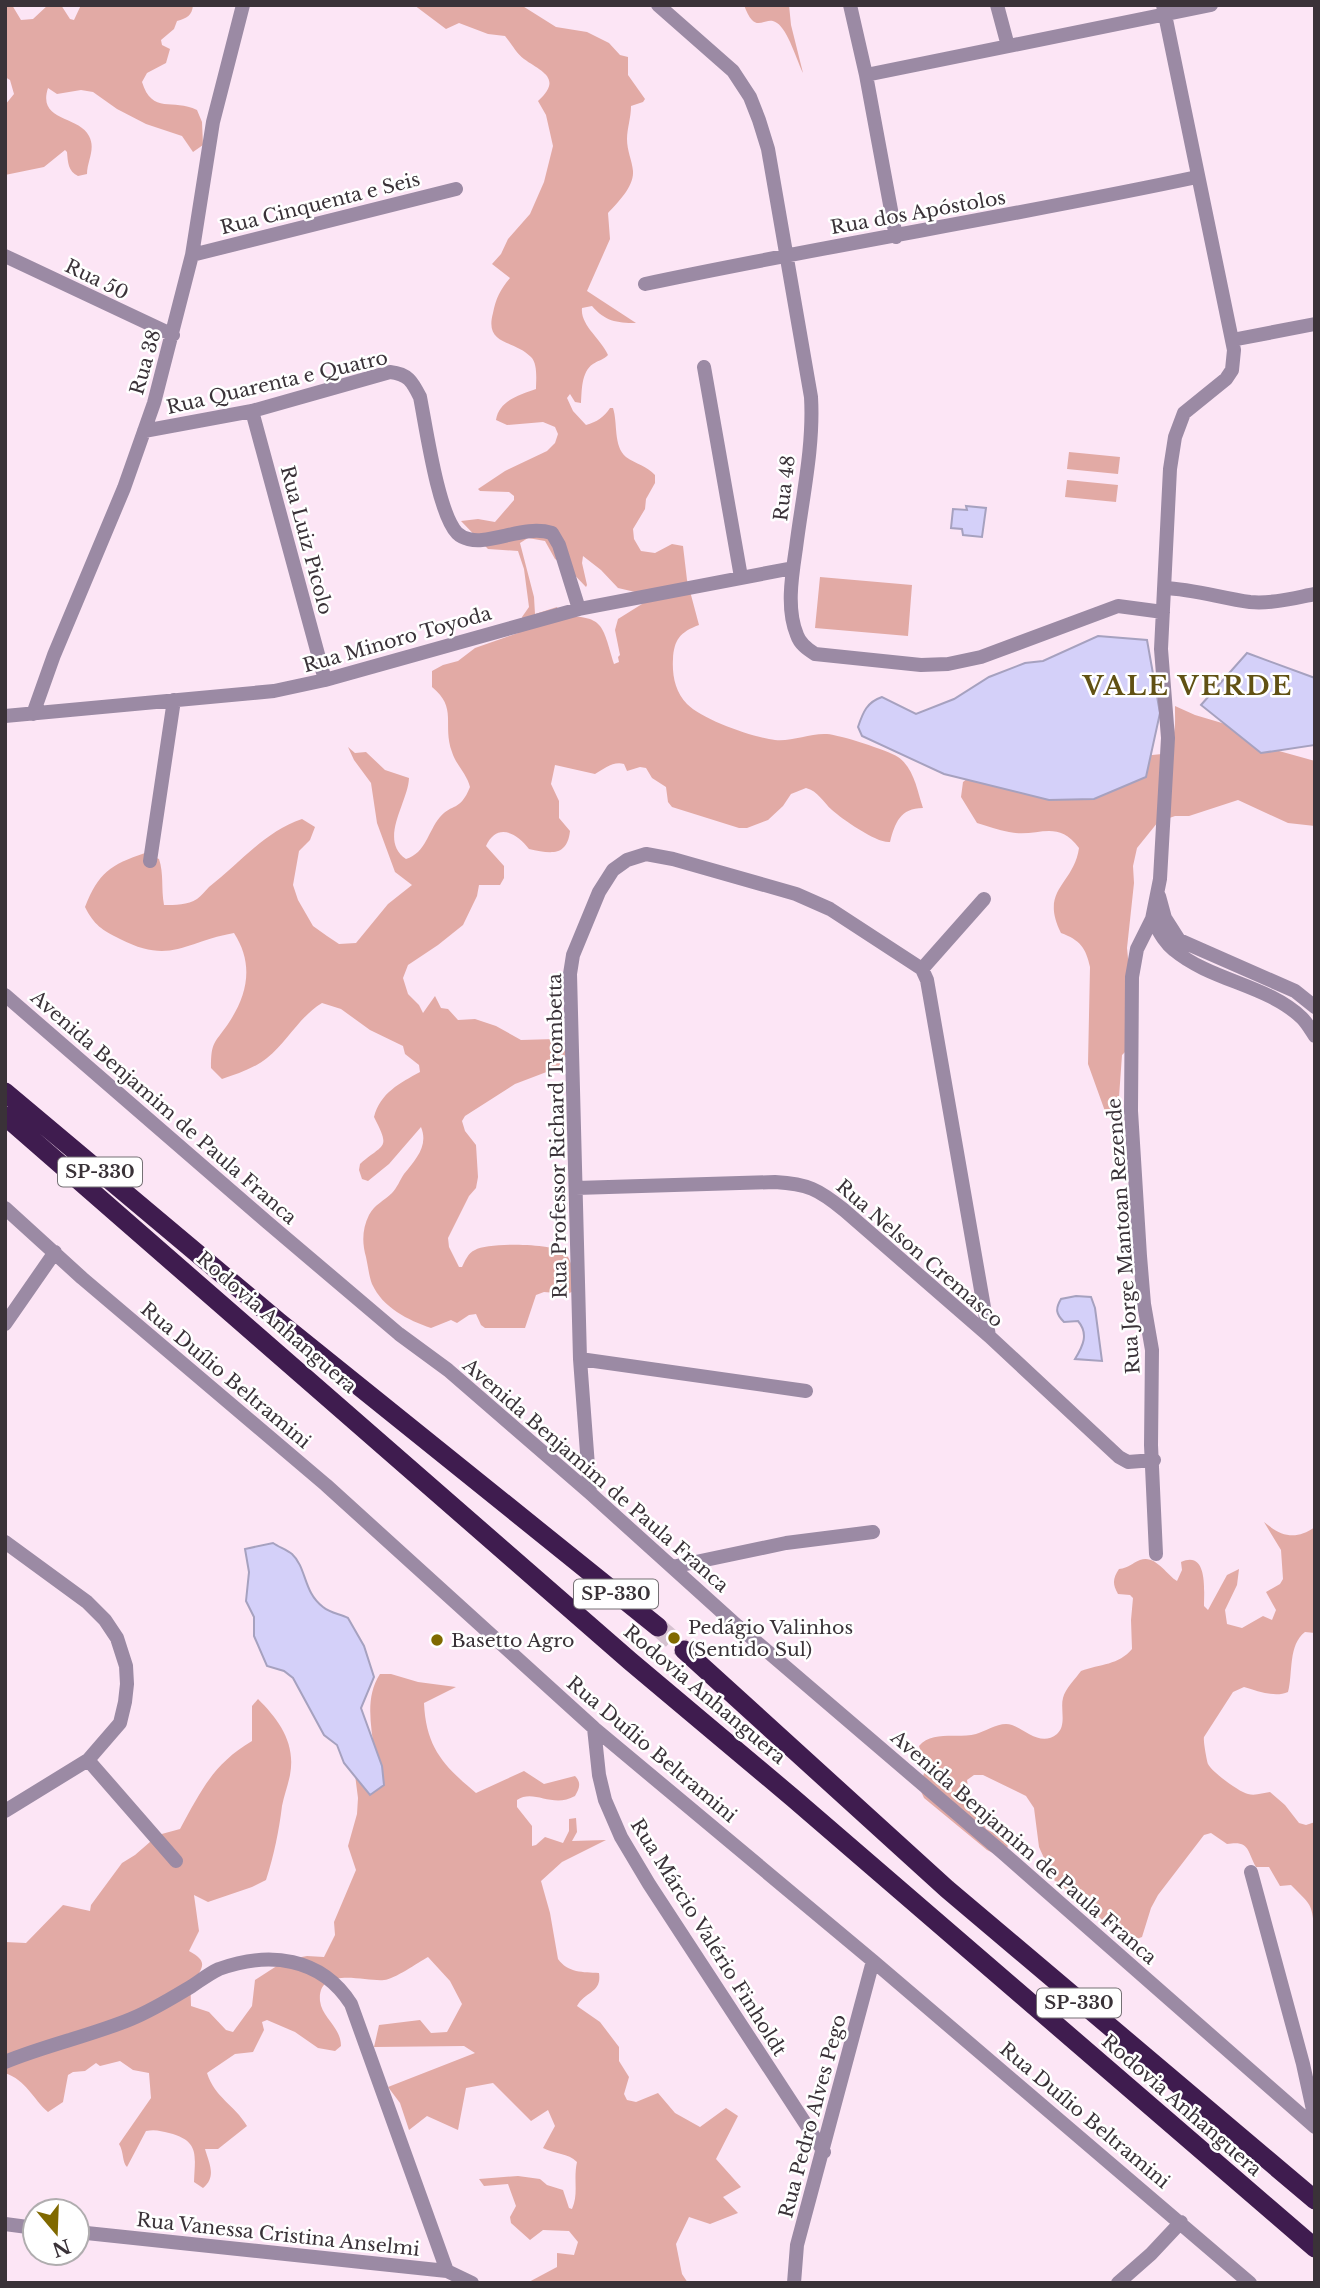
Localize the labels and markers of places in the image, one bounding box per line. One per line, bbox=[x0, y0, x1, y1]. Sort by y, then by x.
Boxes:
place label: Pedágio Valinhos (Sentido Sul) bbox=[688, 1616, 853, 1661]
place label: Basetto Agro bbox=[451, 1629, 574, 1652]
marker: Pedágio Valinhos (Sentido Sul) bbox=[666, 1630, 682, 1646]
marker: Basetto Agro bbox=[429, 1632, 445, 1648]

